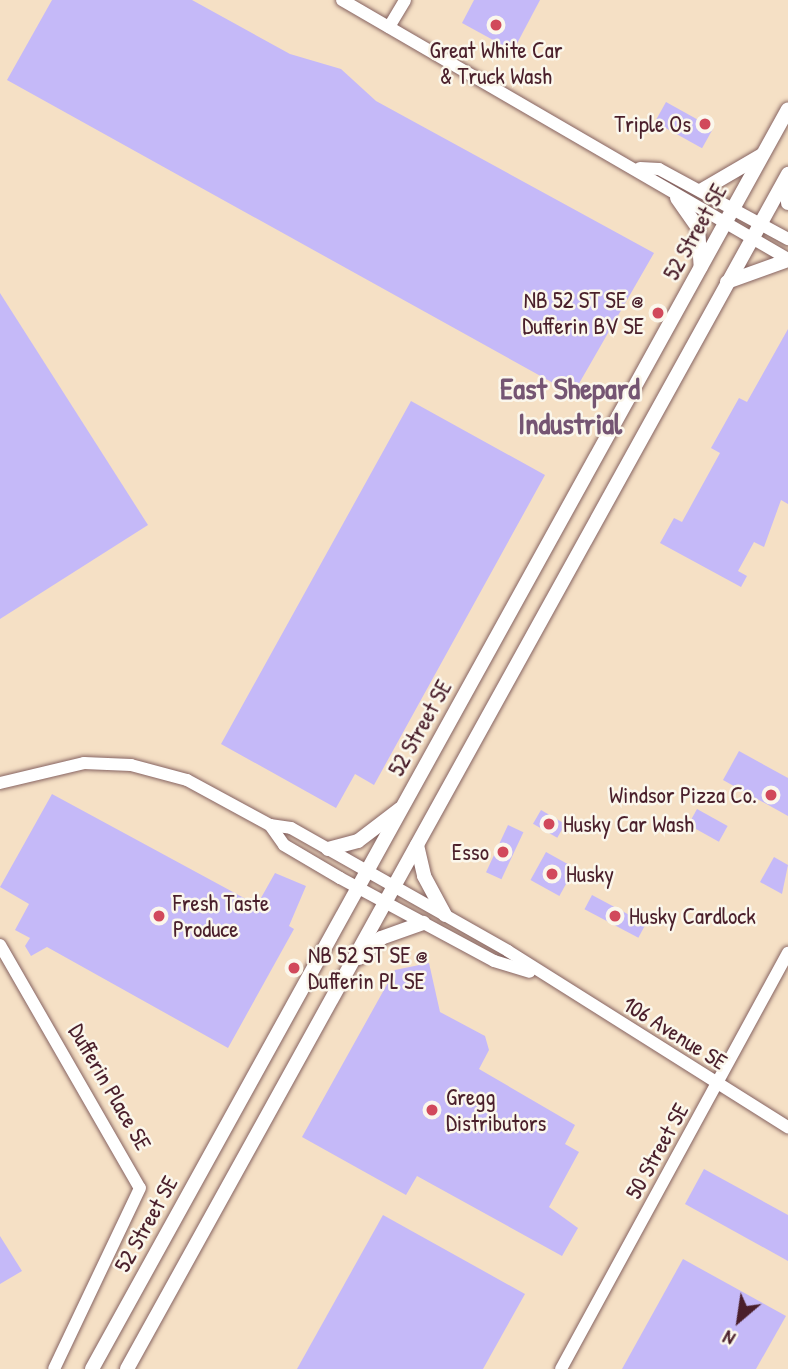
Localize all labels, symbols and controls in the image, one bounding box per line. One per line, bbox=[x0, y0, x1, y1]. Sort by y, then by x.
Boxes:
marker: Great White Car & Truck Wash bbox=[488, 17, 504, 33]
place label: Great White Car & Truck Wash bbox=[429, 36, 563, 90]
place label: Triple Os bbox=[614, 110, 691, 138]
marker: Triple Os bbox=[697, 116, 713, 132]
street label: 52 Street SE bbox=[657, 179, 733, 285]
place label: NB 52 ST SE @ Dufferin BV SE bbox=[522, 286, 644, 340]
marker: NB 52 ST SE @ Dufferin BV SE bbox=[650, 305, 666, 321]
district label: East Shepard Industrial bbox=[500, 370, 640, 440]
street label: 52 Street SE bbox=[382, 675, 458, 781]
place label: Windsor Pizza Co. bbox=[609, 781, 757, 809]
marker: Windsor Pizza Co. bbox=[763, 787, 779, 803]
place label: Husky Car Wash bbox=[563, 810, 694, 838]
marker: Husky Car Wash bbox=[541, 816, 557, 832]
place label: Esso bbox=[452, 838, 489, 866]
marker: Esso bbox=[495, 844, 511, 860]
place label: Husky bbox=[566, 860, 614, 888]
marker: Husky bbox=[544, 866, 560, 882]
place label: Fresh Taste Produce bbox=[173, 889, 269, 943]
place label: Husky Cardlock bbox=[629, 902, 756, 930]
marker: Fresh Taste Produce bbox=[151, 908, 167, 924]
marker: Husky Cardlock bbox=[607, 908, 623, 924]
place label: NB 52 ST SE @ Dufferin PL SE bbox=[308, 941, 428, 995]
marker: NB 52 ST SE @ Dufferin PL SE bbox=[286, 960, 302, 976]
street label: 106 Avenue SE bbox=[618, 990, 732, 1076]
street label: Dufferin Place SE bbox=[63, 1019, 157, 1155]
place label: Gregg Distributors bbox=[446, 1083, 546, 1137]
street label: 50 Street SE bbox=[620, 1098, 694, 1204]
marker: Gregg Distributors bbox=[424, 1102, 440, 1118]
street label: 52 Street SE bbox=[108, 1171, 184, 1277]
north arrow bbox=[704, 1285, 774, 1355]
text: N bbox=[718, 1325, 740, 1352]

